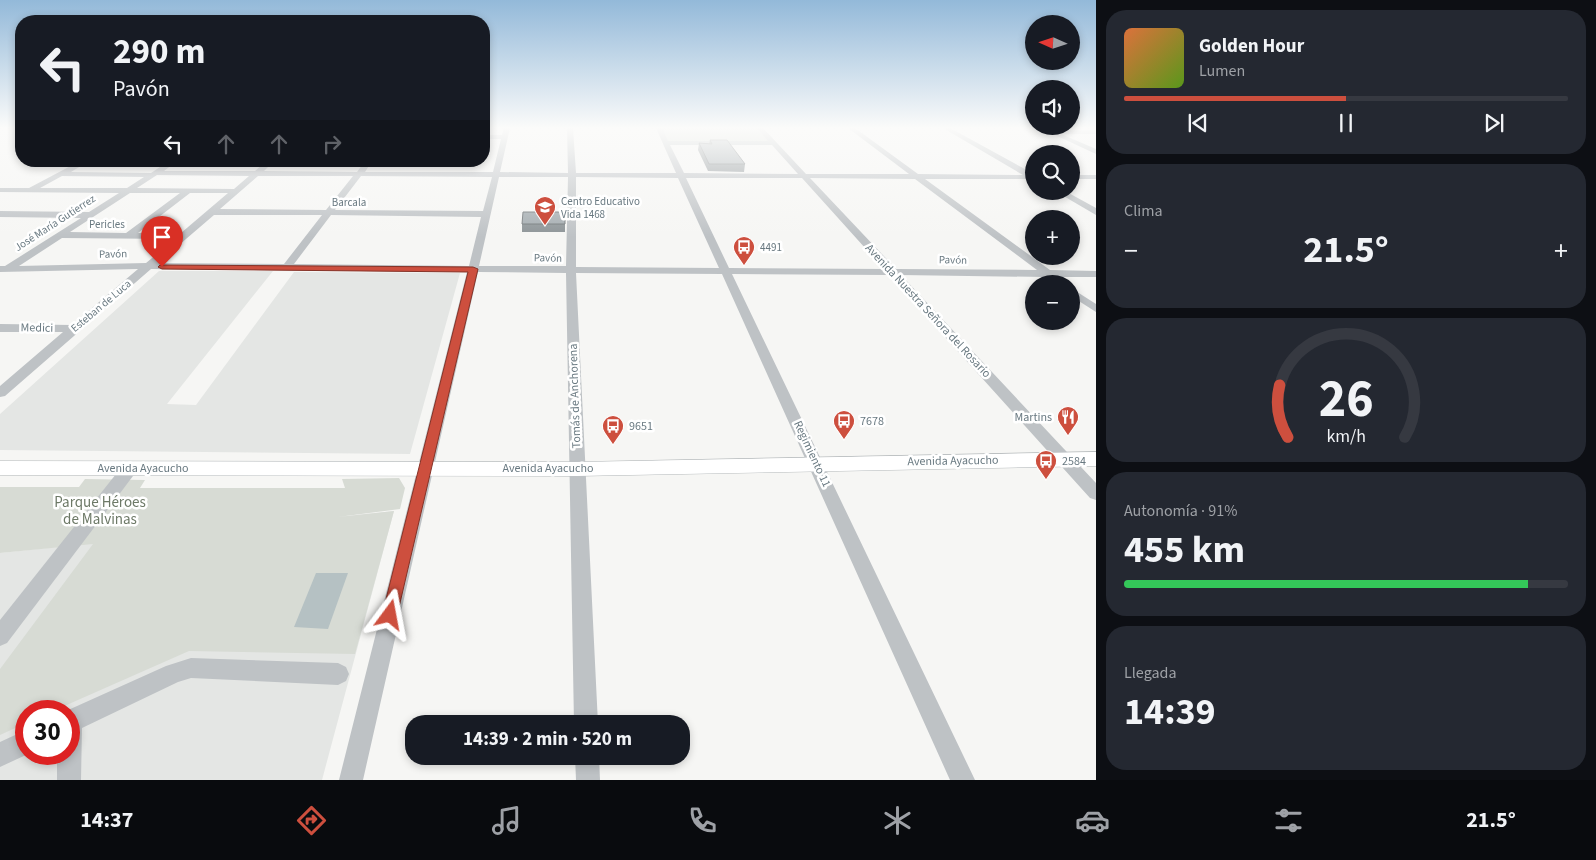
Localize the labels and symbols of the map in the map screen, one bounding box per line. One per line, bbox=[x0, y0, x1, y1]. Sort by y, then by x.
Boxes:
north arrow bbox=[1025, 15, 1080, 70]
street label: José María Gutierrez bbox=[12, 191, 99, 255]
place label: Centro Educativo Vida 1468 bbox=[561, 194, 640, 222]
street label: Barcala bbox=[332, 195, 366, 210]
school or university icon: Centro Educativo Vida 1468 bbox=[533, 195, 557, 226]
pin bbox=[141, 216, 183, 267]
street label: Pericles bbox=[89, 217, 125, 232]
bus stop icon: 4491 bbox=[732, 235, 756, 266]
place label: 4491 bbox=[760, 240, 782, 255]
street label: Avenida Nuestra Señora del Rosario bbox=[861, 240, 995, 382]
street label: Pavón bbox=[99, 246, 127, 262]
street label: Pavón bbox=[534, 250, 562, 266]
street label: Pavón bbox=[939, 252, 967, 268]
street label: Esteban de Luca bbox=[68, 276, 134, 336]
street label: Medici bbox=[20, 319, 54, 337]
street label: Tomás de Anchorena bbox=[565, 343, 585, 449]
restaurant icon: Martins bbox=[1056, 405, 1080, 436]
bus stop icon: 7678 bbox=[832, 409, 856, 440]
place label: Martins bbox=[1014, 409, 1052, 426]
place label: 7678 bbox=[860, 413, 884, 430]
bus stop icon: 9651 bbox=[601, 414, 625, 445]
place label: 9651 bbox=[629, 418, 653, 435]
street label: Regimiento 11 bbox=[789, 418, 835, 490]
bus stop icon: 2584 bbox=[1034, 449, 1058, 480]
street label: Avenida Ayacucho bbox=[907, 452, 999, 470]
place label: 2584 bbox=[1062, 453, 1086, 470]
street label: Avenida Ayacucho bbox=[98, 460, 188, 477]
street label: Avenida Ayacucho bbox=[503, 460, 593, 477]
park label: Parque Héroes de Malvinas bbox=[54, 492, 146, 530]
position arrow bbox=[363, 588, 415, 640]
speed limit sign: 30 bbox=[15, 700, 80, 765]

